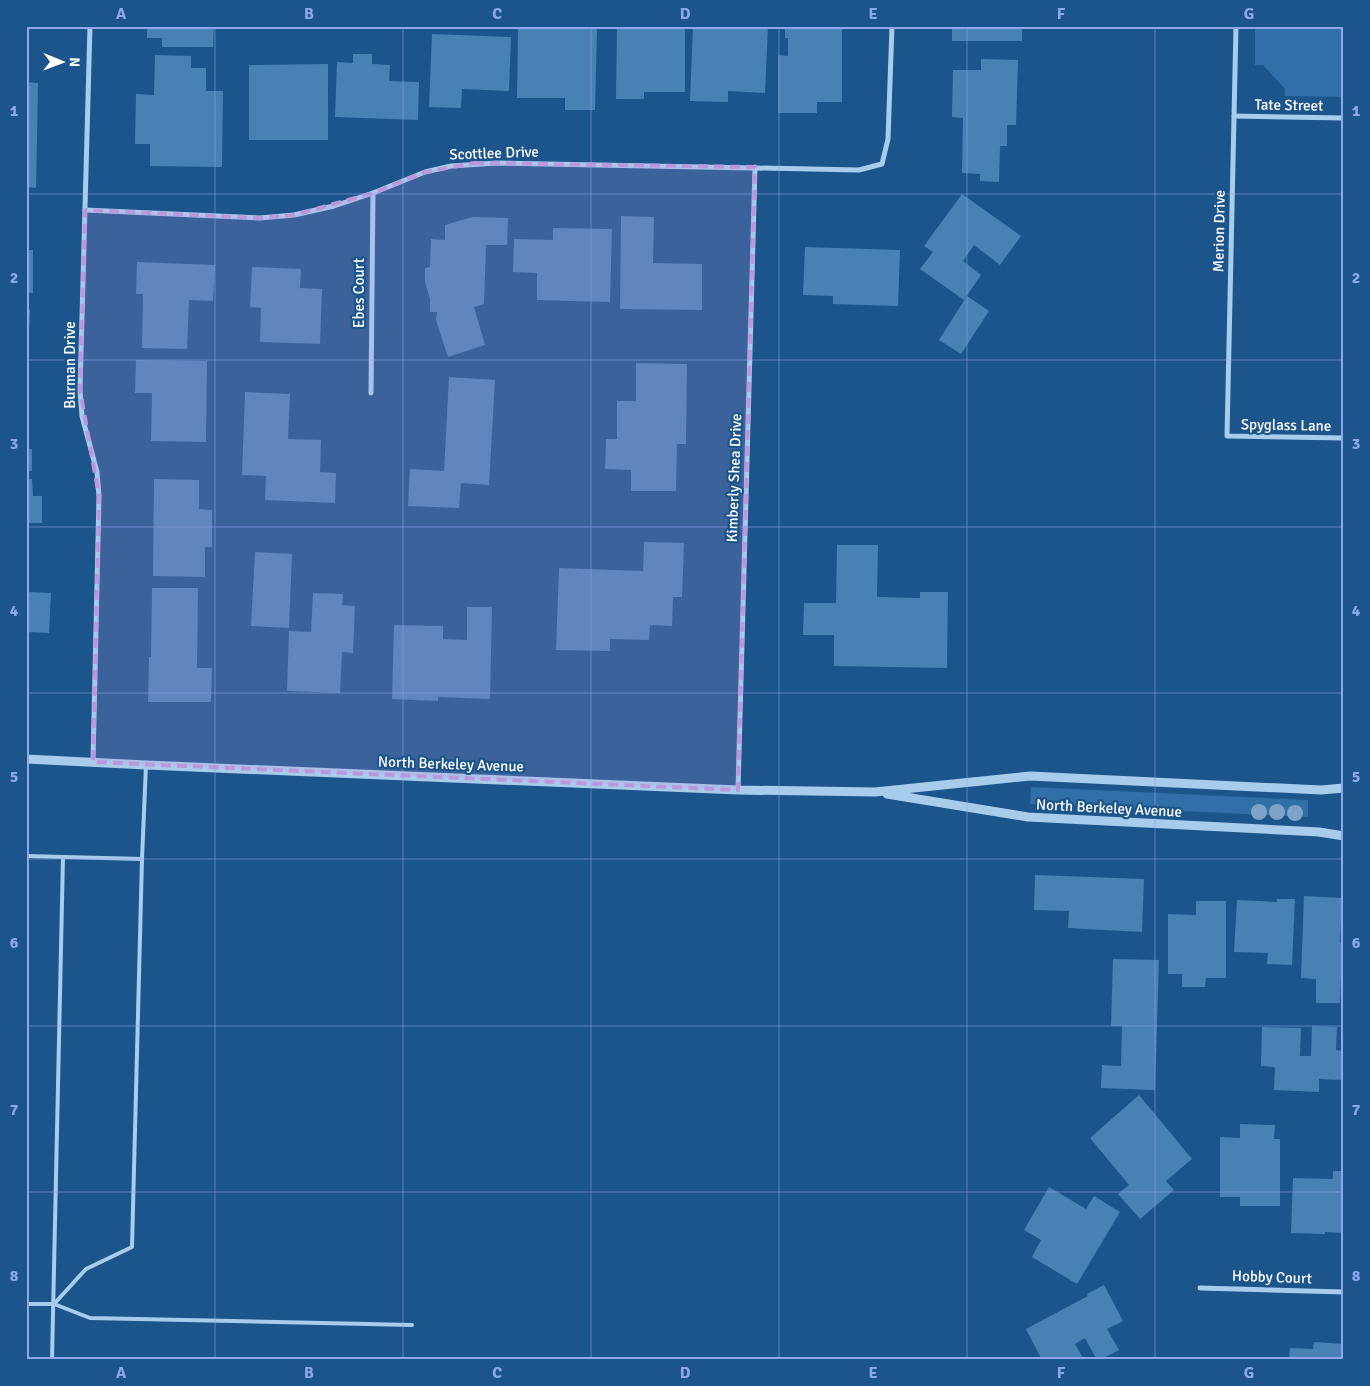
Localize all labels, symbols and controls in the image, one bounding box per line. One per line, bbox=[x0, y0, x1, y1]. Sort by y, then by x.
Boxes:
text: A bbox=[116, 4, 127, 24]
text: B bbox=[304, 4, 314, 24]
text: C bbox=[492, 4, 502, 24]
text: D bbox=[680, 4, 691, 24]
text: E bbox=[868, 4, 878, 24]
text: F bbox=[1057, 4, 1066, 24]
text: G bbox=[1244, 4, 1254, 24]
north arrow bbox=[38, 38, 88, 88]
text: N bbox=[66, 57, 83, 67]
street label: Tate Street bbox=[1254, 95, 1324, 115]
text: 1 bbox=[10, 101, 19, 121]
text: 1 bbox=[1352, 101, 1361, 121]
street label: Scottlee Drive bbox=[449, 142, 539, 164]
street label: Merion Drive bbox=[1209, 190, 1229, 272]
street label: Ebes Court bbox=[350, 258, 368, 328]
text: 2 bbox=[10, 268, 18, 288]
text: 2 bbox=[1352, 268, 1360, 288]
street label: Burman Drive bbox=[61, 321, 79, 409]
street label: Kimberly Shea Drive bbox=[723, 413, 745, 543]
street label: Spyglass Lane bbox=[1241, 415, 1331, 435]
text: 3 bbox=[10, 434, 18, 454]
text: 3 bbox=[1352, 434, 1360, 454]
text: 4 bbox=[10, 601, 19, 621]
text: 4 bbox=[1352, 601, 1361, 621]
street label: North Berkeley Avenue bbox=[378, 752, 524, 776]
text: 5 bbox=[10, 767, 18, 787]
text: 5 bbox=[1352, 767, 1360, 787]
street label: North Berkeley Avenue bbox=[1036, 795, 1182, 821]
text: 6 bbox=[10, 933, 19, 953]
text: 6 bbox=[1352, 933, 1361, 953]
text: 7 bbox=[10, 1100, 19, 1120]
text: 7 bbox=[1352, 1100, 1361, 1120]
text: 8 bbox=[10, 1266, 19, 1286]
text: 8 bbox=[1352, 1266, 1361, 1286]
street label: Hobby Court bbox=[1232, 1267, 1312, 1287]
text: A bbox=[116, 1363, 127, 1383]
text: B bbox=[304, 1363, 314, 1383]
text: C bbox=[492, 1363, 502, 1383]
text: D bbox=[680, 1363, 691, 1383]
text: E bbox=[868, 1363, 878, 1383]
text: F bbox=[1057, 1363, 1066, 1383]
text: G bbox=[1244, 1363, 1254, 1383]

